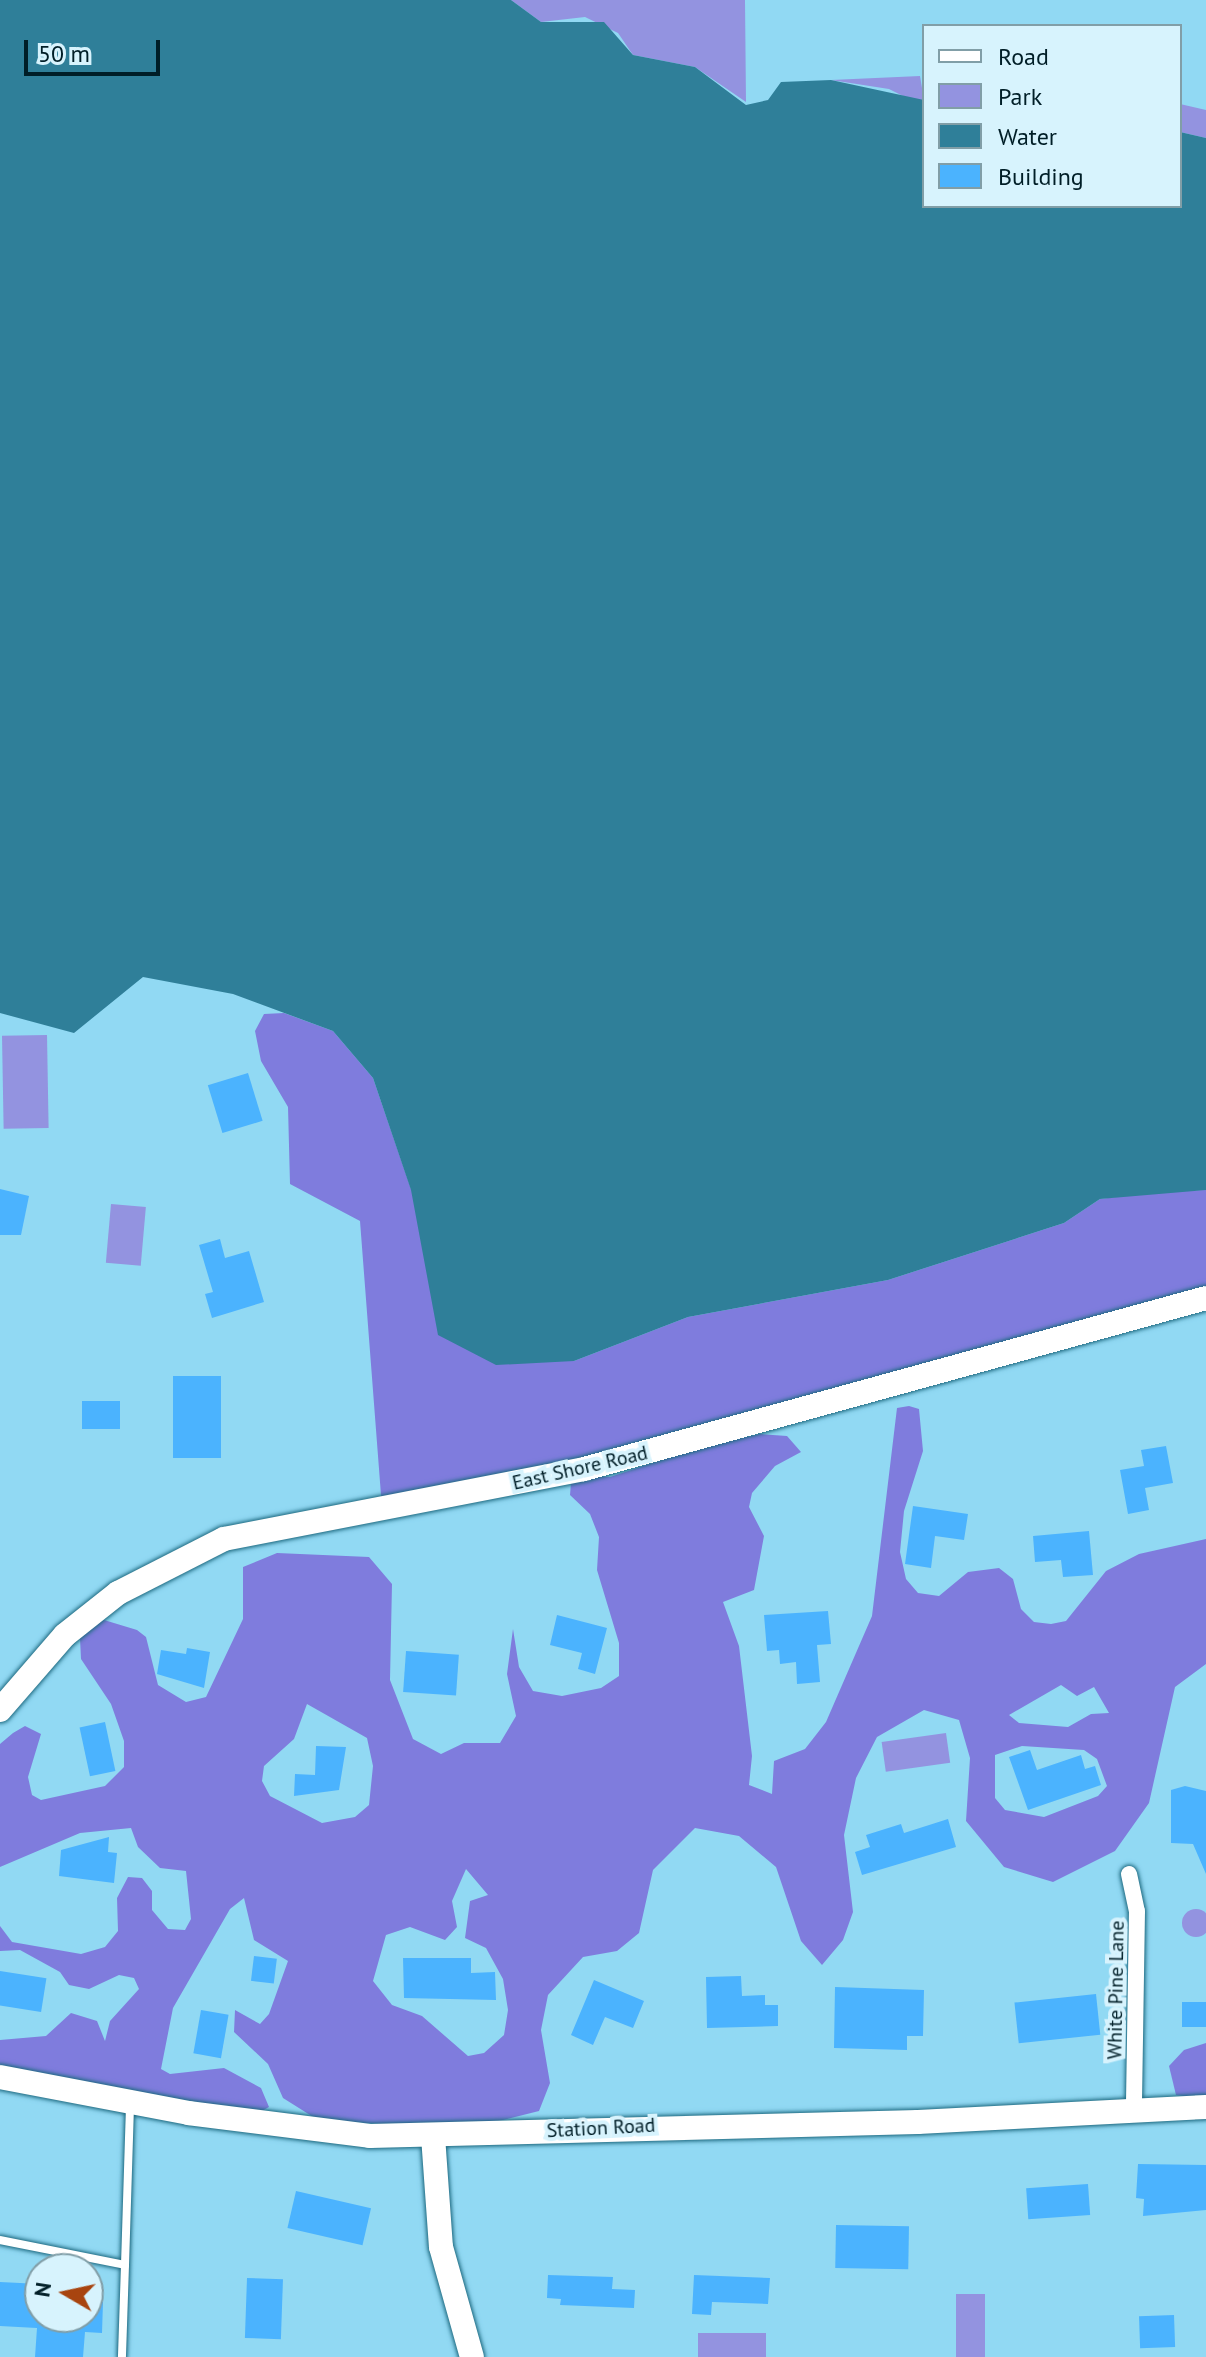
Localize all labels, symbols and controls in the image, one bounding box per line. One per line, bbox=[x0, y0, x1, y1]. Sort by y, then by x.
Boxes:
scale bar bbox=[28, 24, 164, 74]
legend bbox=[922, 24, 1182, 208]
text: 50 m bbox=[38, 38, 90, 69]
text: Road bbox=[998, 41, 1049, 72]
text: Park bbox=[998, 81, 1042, 112]
text: Water bbox=[998, 121, 1057, 152]
text: Building bbox=[998, 161, 1084, 192]
street label: East Shore Road bbox=[510, 1441, 650, 1495]
street label: White Pine Lane bbox=[1103, 1920, 1129, 2060]
street label: Station Road bbox=[546, 2113, 656, 2143]
north arrow bbox=[24, 2253, 104, 2333]
text: N bbox=[27, 2280, 57, 2299]

